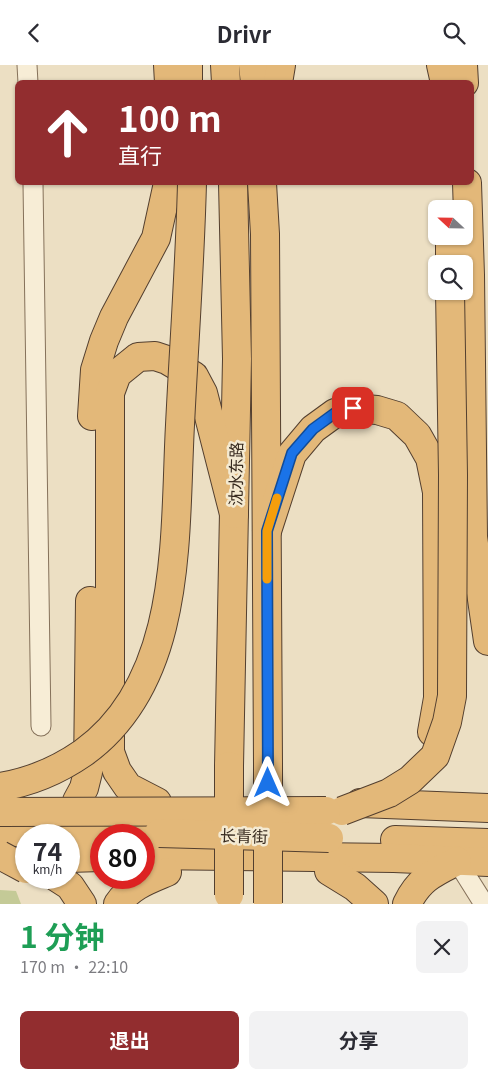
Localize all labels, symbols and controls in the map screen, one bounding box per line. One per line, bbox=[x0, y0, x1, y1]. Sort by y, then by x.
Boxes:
text: Drivr bbox=[217, 17, 271, 49]
icon: back bbox=[20, 19, 48, 47]
icon: search bbox=[440, 19, 468, 47]
text: 100 m bbox=[118, 91, 222, 142]
icon: ahead bbox=[35, 100, 100, 165]
text: 直行 bbox=[118, 138, 162, 170]
north arrow bbox=[428, 200, 472, 245]
map controls bbox=[428, 200, 473, 300]
button: search bbox=[428, 255, 473, 300]
pin bbox=[332, 387, 374, 429]
icon: arrive bbox=[339, 394, 367, 422]
street label: 沈水东路 bbox=[222, 442, 248, 506]
position arrow bbox=[241, 756, 293, 808]
street label: 长青街 bbox=[220, 822, 268, 848]
speed limit sign: 80 bbox=[90, 824, 155, 889]
text: 74 bbox=[33, 832, 62, 868]
text: km/h bbox=[33, 860, 62, 877]
text: 1 分钟 bbox=[20, 913, 105, 957]
button: close bbox=[416, 921, 468, 973]
text: 170 m · 22:10 bbox=[20, 954, 128, 978]
button: 退出 bbox=[20, 1011, 239, 1069]
button: 分享 bbox=[249, 1011, 468, 1069]

